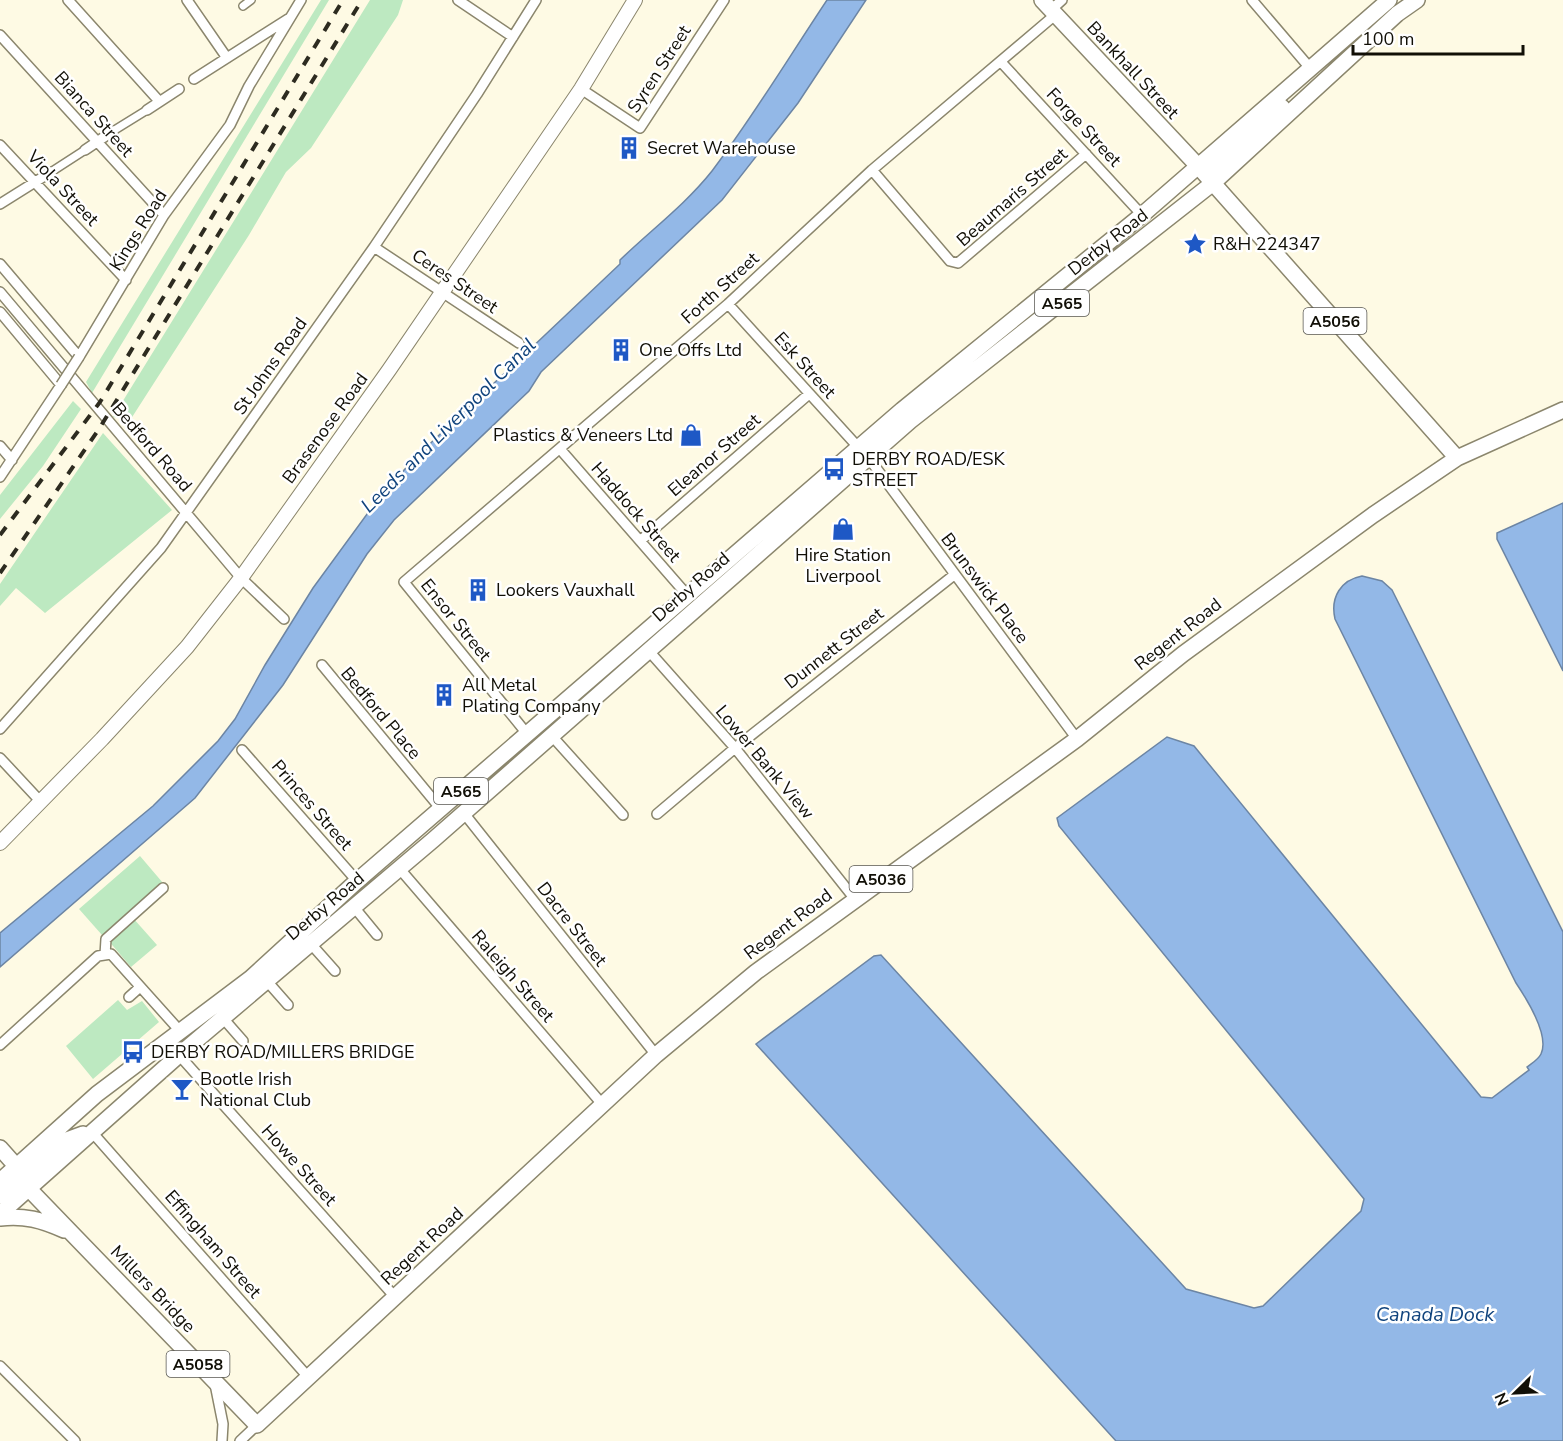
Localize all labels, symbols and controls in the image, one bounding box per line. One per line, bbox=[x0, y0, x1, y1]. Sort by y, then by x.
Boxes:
street label: Bankhall Street bbox=[1082, 16, 1185, 124]
scale bar bbox=[1353, 18, 1522, 56]
street label: Syren Street bbox=[622, 20, 697, 118]
text: 100 m bbox=[1362, 27, 1414, 51]
street label: Bianca Street bbox=[49, 66, 139, 163]
street label: Forge Street bbox=[1041, 82, 1127, 172]
building icon: Secret Warehouse bbox=[616, 135, 642, 161]
place label: Secret Warehouse bbox=[647, 136, 796, 160]
street label: Beaumaris Street bbox=[952, 142, 1073, 252]
street label: Viola Street bbox=[21, 144, 105, 231]
street label: Kings Road bbox=[104, 185, 172, 275]
street label: Derby Road bbox=[1063, 203, 1153, 281]
place icon: R&H 224347 bbox=[1182, 231, 1208, 257]
place label: R&H 224347 bbox=[1213, 232, 1321, 256]
street label: Ceres Street bbox=[407, 243, 503, 319]
street label: Forth Street bbox=[676, 246, 764, 329]
road number: A565 bbox=[1035, 290, 1089, 316]
road number: A5056 bbox=[1304, 308, 1366, 334]
street label: St Johns Road bbox=[228, 313, 312, 419]
street label: Esk Street bbox=[769, 327, 842, 404]
water label: Leeds and Liverpool Canal bbox=[355, 332, 542, 519]
building icon: One Offs Ltd bbox=[608, 337, 634, 363]
place label: One Offs Ltd bbox=[639, 338, 742, 362]
street label: Brasenose Road bbox=[277, 368, 373, 488]
street label: Bedford Road bbox=[106, 397, 198, 497]
street label: Eleanor Street bbox=[663, 408, 766, 502]
shop icon: Plastics & Veneers Ltd bbox=[678, 422, 704, 448]
place label: Plastics & Veneers Ltd bbox=[493, 423, 673, 447]
place label: DERBY ROAD/ESK STREET bbox=[852, 447, 1005, 492]
bus stop icon: DERBY ROAD/ESK STREET bbox=[821, 456, 847, 482]
street label: Haddock Street bbox=[586, 457, 687, 568]
shop icon: Hire Station Liverpool bbox=[830, 516, 856, 542]
street label: Brunswick Place bbox=[935, 528, 1035, 648]
place label: Hire Station Liverpool bbox=[795, 543, 891, 588]
street label: Derby Road bbox=[647, 547, 735, 627]
street label: Ensor Street bbox=[415, 574, 497, 667]
building icon: Lookers Vauxhall bbox=[465, 577, 491, 603]
place label: Lookers Vauxhall bbox=[496, 578, 635, 602]
street label: Regent Road bbox=[1129, 592, 1227, 676]
street label: Dunnett Street bbox=[779, 601, 889, 694]
street label: Bedford Place bbox=[335, 662, 427, 764]
place label: All Metal Plating Company bbox=[462, 673, 601, 718]
building icon: All Metal Plating Company bbox=[431, 682, 457, 708]
street label: Lower Bank View bbox=[710, 700, 820, 824]
street label: Princes Street bbox=[266, 755, 358, 856]
road number: A565 bbox=[434, 778, 488, 804]
street label: Derby Road bbox=[281, 866, 369, 946]
road number: A5036 bbox=[850, 866, 912, 892]
street label: Dacre Street bbox=[531, 877, 613, 972]
street label: Regent Road bbox=[739, 883, 837, 965]
street label: Raleigh Street bbox=[466, 925, 560, 1028]
bus stop icon: DERBY ROAD/MILLERS BRIDGE bbox=[120, 1039, 146, 1065]
place label: DERBY ROAD/MILLERS BRIDGE bbox=[151, 1040, 415, 1064]
place label: Bootle Irish National Club bbox=[200, 1067, 311, 1112]
bar icon: Bootle Irish National Club bbox=[169, 1076, 195, 1102]
street label: Howe Street bbox=[256, 1119, 342, 1211]
street label: Effingham Street bbox=[159, 1185, 267, 1304]
street label: Regent Road bbox=[376, 1202, 468, 1290]
street label: Millers Bridge bbox=[105, 1240, 201, 1338]
water label: Canada Dock bbox=[1376, 1301, 1495, 1328]
road number: A5058 bbox=[166, 1351, 230, 1377]
north arrow bbox=[1485, 1363, 1545, 1423]
text: N bbox=[1490, 1389, 1515, 1409]

